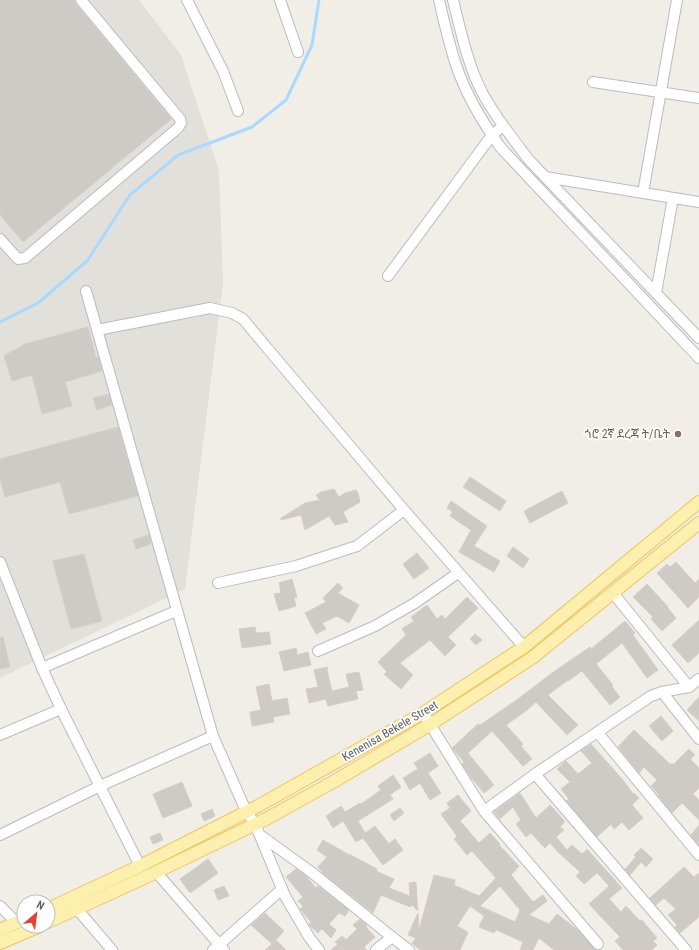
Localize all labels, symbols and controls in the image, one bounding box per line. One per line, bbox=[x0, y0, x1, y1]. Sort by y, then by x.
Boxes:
place label: ጎሮ 2ኛ ደረጃ ት/ቤት bbox=[585, 427, 671, 441]
marker: ጎሮ 2ኛ ደረጃ ት/ቤት bbox=[673, 429, 683, 439]
street label: Kenenisa Bekele Street bbox=[340, 698, 441, 764]
north arrow bbox=[16, 894, 56, 934]
text: N bbox=[34, 898, 47, 913]

